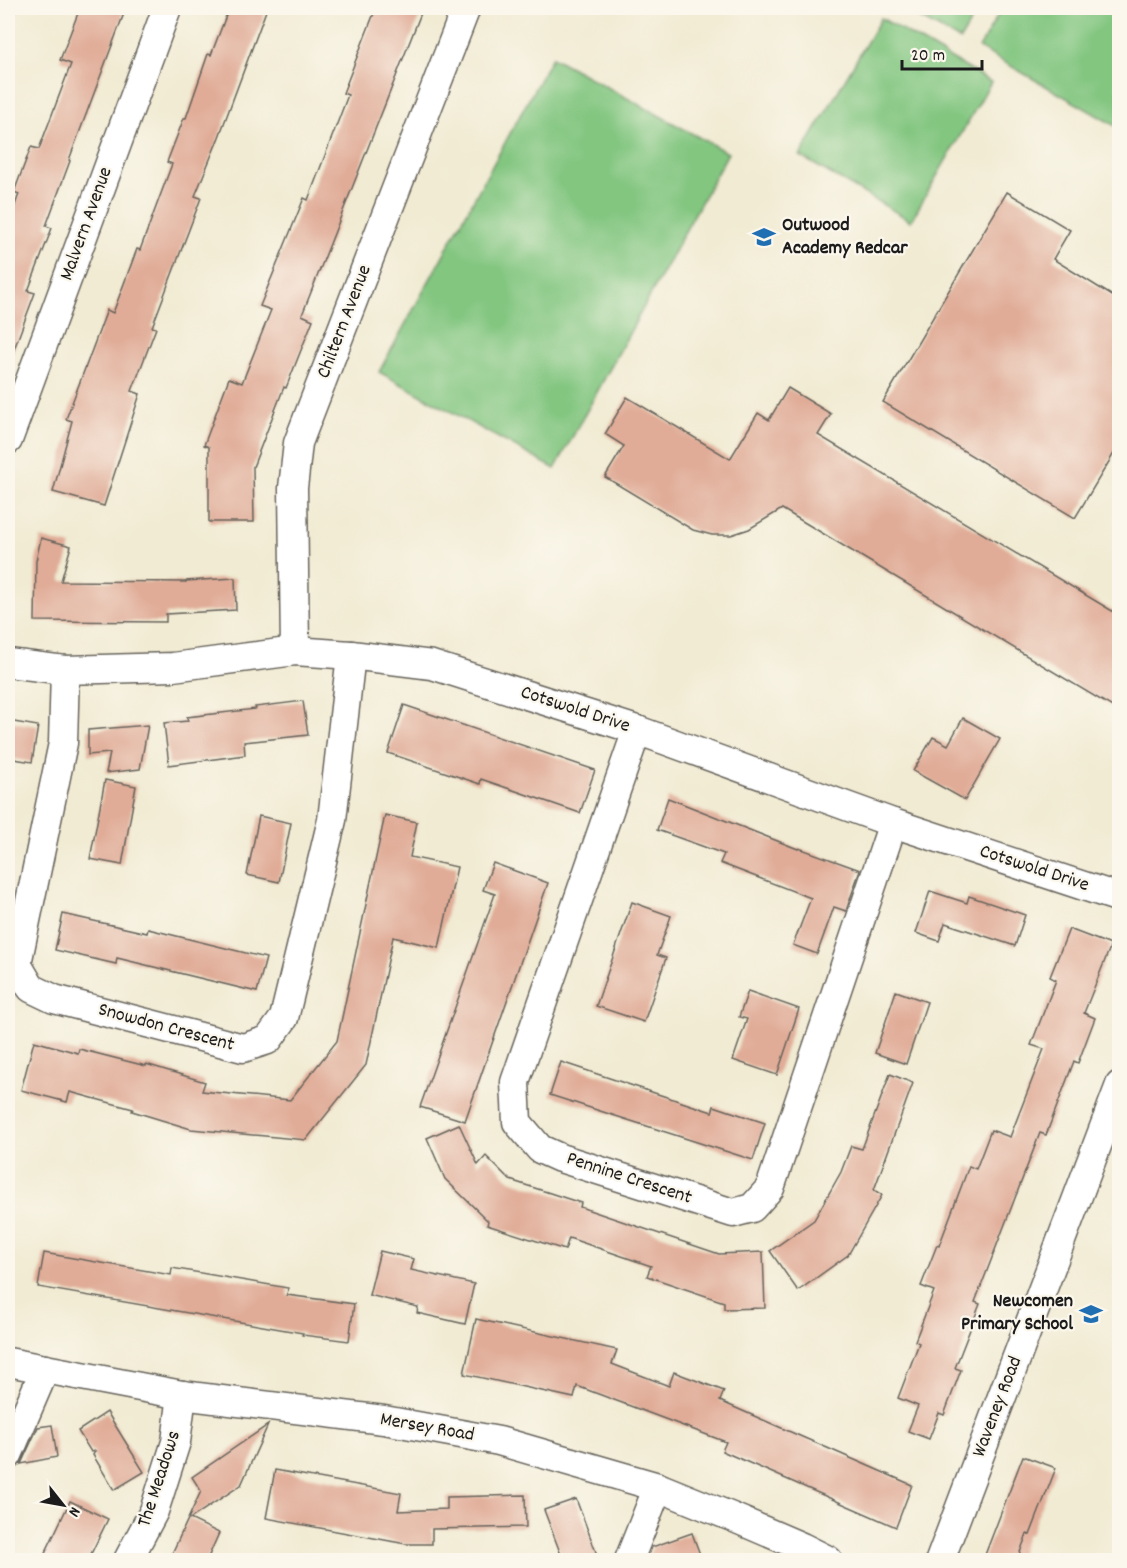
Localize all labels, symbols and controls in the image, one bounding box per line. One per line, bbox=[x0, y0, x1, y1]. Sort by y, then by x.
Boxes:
scale bar bbox=[902, 33, 982, 71]
text: 20 m bbox=[911, 44, 945, 69]
street label: Malvern Avenue bbox=[53, 163, 121, 285]
place label: Outwood Academy Redcar bbox=[782, 212, 908, 263]
school or university icon: Outwood Academy Redcar bbox=[751, 224, 777, 250]
street label: Chiltern Avenue bbox=[310, 261, 380, 383]
street label: Cotswold Drive bbox=[517, 679, 634, 741]
street label: Cotswold Drive bbox=[976, 838, 1093, 900]
street label: Snowdon Crescent bbox=[95, 996, 237, 1060]
street label: Pennine Crescent bbox=[563, 1146, 695, 1212]
place label: Newcomen Primary School bbox=[961, 1288, 1073, 1339]
school or university icon: Newcomen Primary School bbox=[1078, 1301, 1104, 1327]
street label: Waveney Road bbox=[966, 1352, 1030, 1462]
street label: Mersey Road bbox=[378, 1406, 476, 1450]
street label: The Meadows bbox=[131, 1427, 189, 1531]
north arrow bbox=[33, 1475, 93, 1535]
text: N bbox=[62, 1502, 86, 1521]

